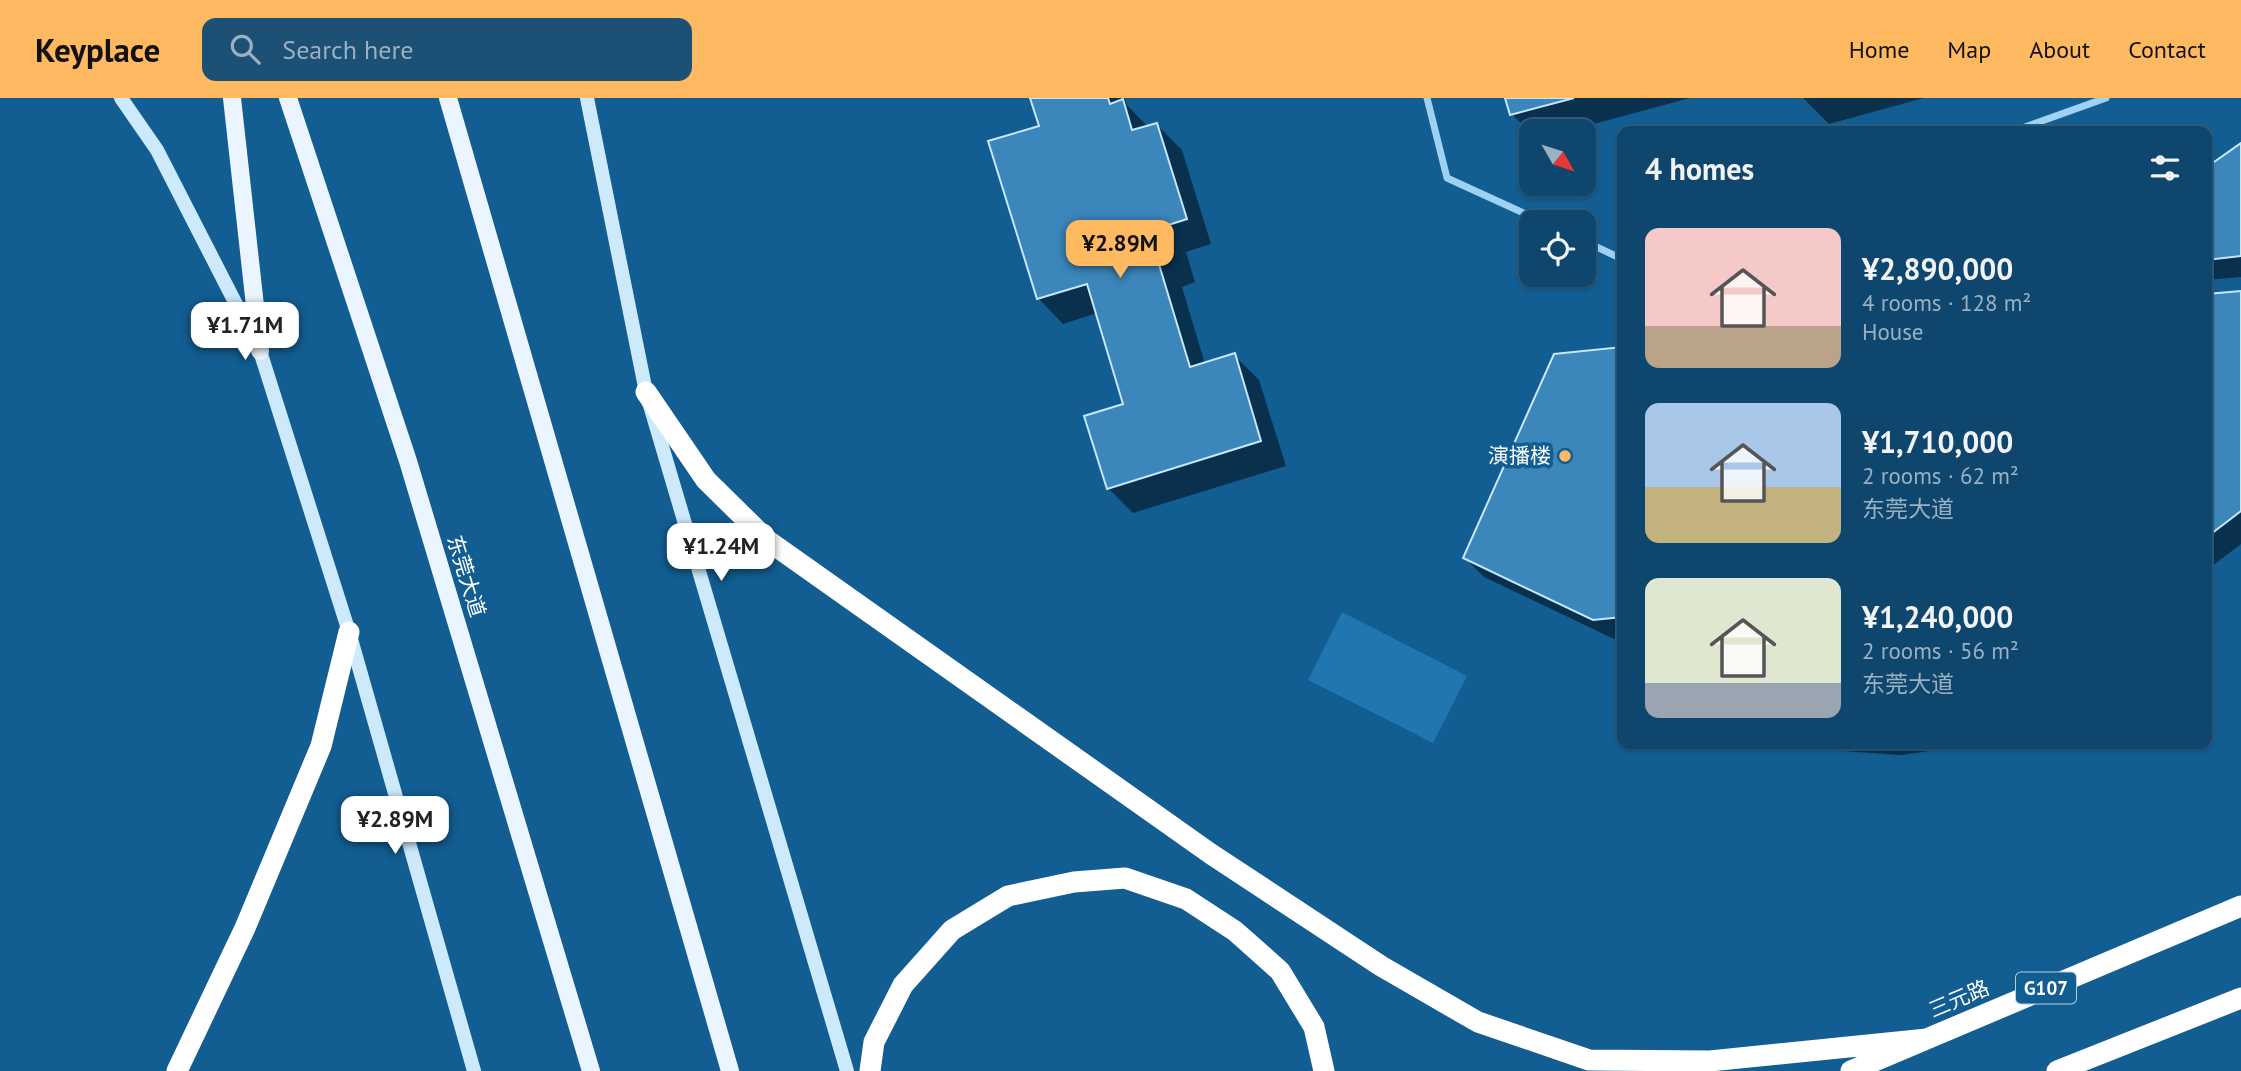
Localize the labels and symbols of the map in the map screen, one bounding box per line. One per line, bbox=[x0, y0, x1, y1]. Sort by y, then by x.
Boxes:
north arrow bbox=[1519, 119, 1596, 196]
pin: ¥2.89M bbox=[1063, 220, 1177, 280]
pin: ¥1.71M bbox=[188, 302, 302, 362]
place label: 演播楼 bbox=[1488, 442, 1551, 469]
marker: 演播楼 bbox=[1557, 448, 1573, 464]
pin: ¥1.24M bbox=[664, 524, 778, 583]
street label: 东莞大道 bbox=[441, 532, 492, 620]
pin: ¥2.89M bbox=[338, 796, 452, 856]
road number: G107 bbox=[2016, 972, 2076, 1004]
street label: 三元路 bbox=[1925, 974, 1993, 1023]

